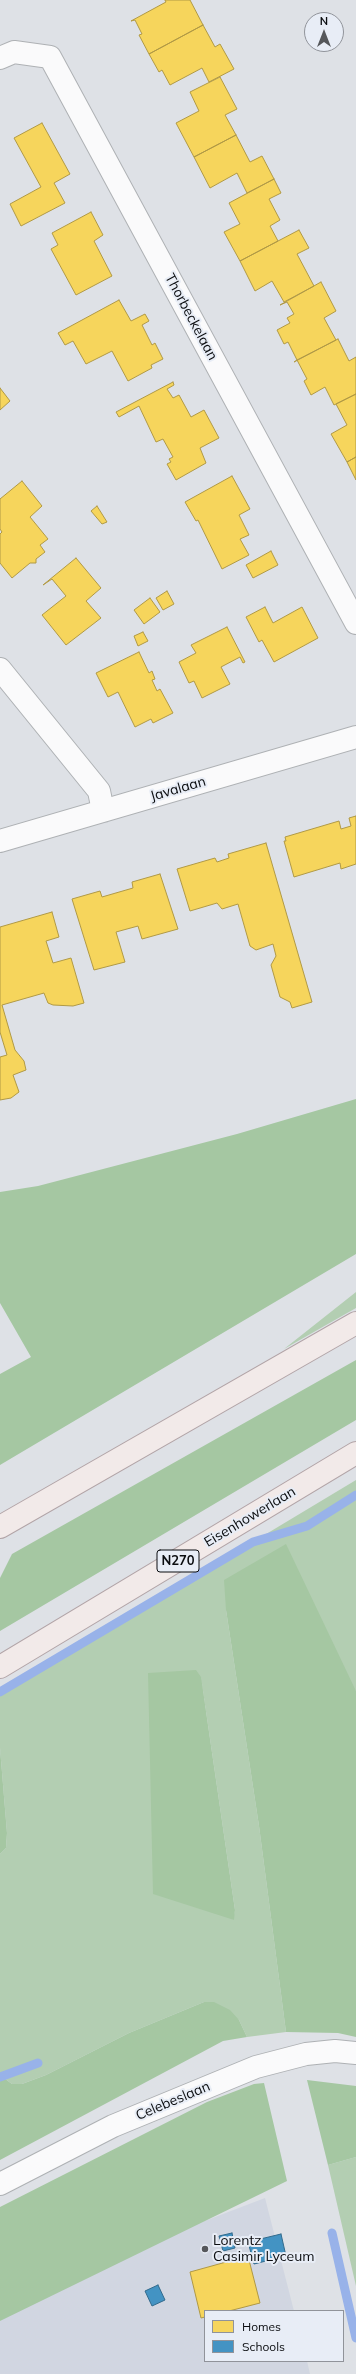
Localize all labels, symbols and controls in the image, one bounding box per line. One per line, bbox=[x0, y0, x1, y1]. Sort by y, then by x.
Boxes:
north arrow bbox=[304, 12, 344, 52]
text: N bbox=[320, 14, 328, 28]
street label: Thorbeckelaan bbox=[161, 271, 221, 363]
street label: Javalaan bbox=[148, 773, 208, 805]
street label: Eisenhowerlaan bbox=[201, 1483, 299, 1551]
road number: N270 bbox=[157, 1550, 199, 1572]
street label: Celebeslaan bbox=[133, 2078, 213, 2124]
place label: Lorentz Casimir Lyceum bbox=[213, 2233, 315, 2266]
marker: Lorentz Casimir Lyceum bbox=[200, 2244, 210, 2254]
legend bbox=[204, 2310, 344, 2362]
text: Homes bbox=[242, 2319, 281, 2334]
text: Schools bbox=[242, 2339, 285, 2354]

